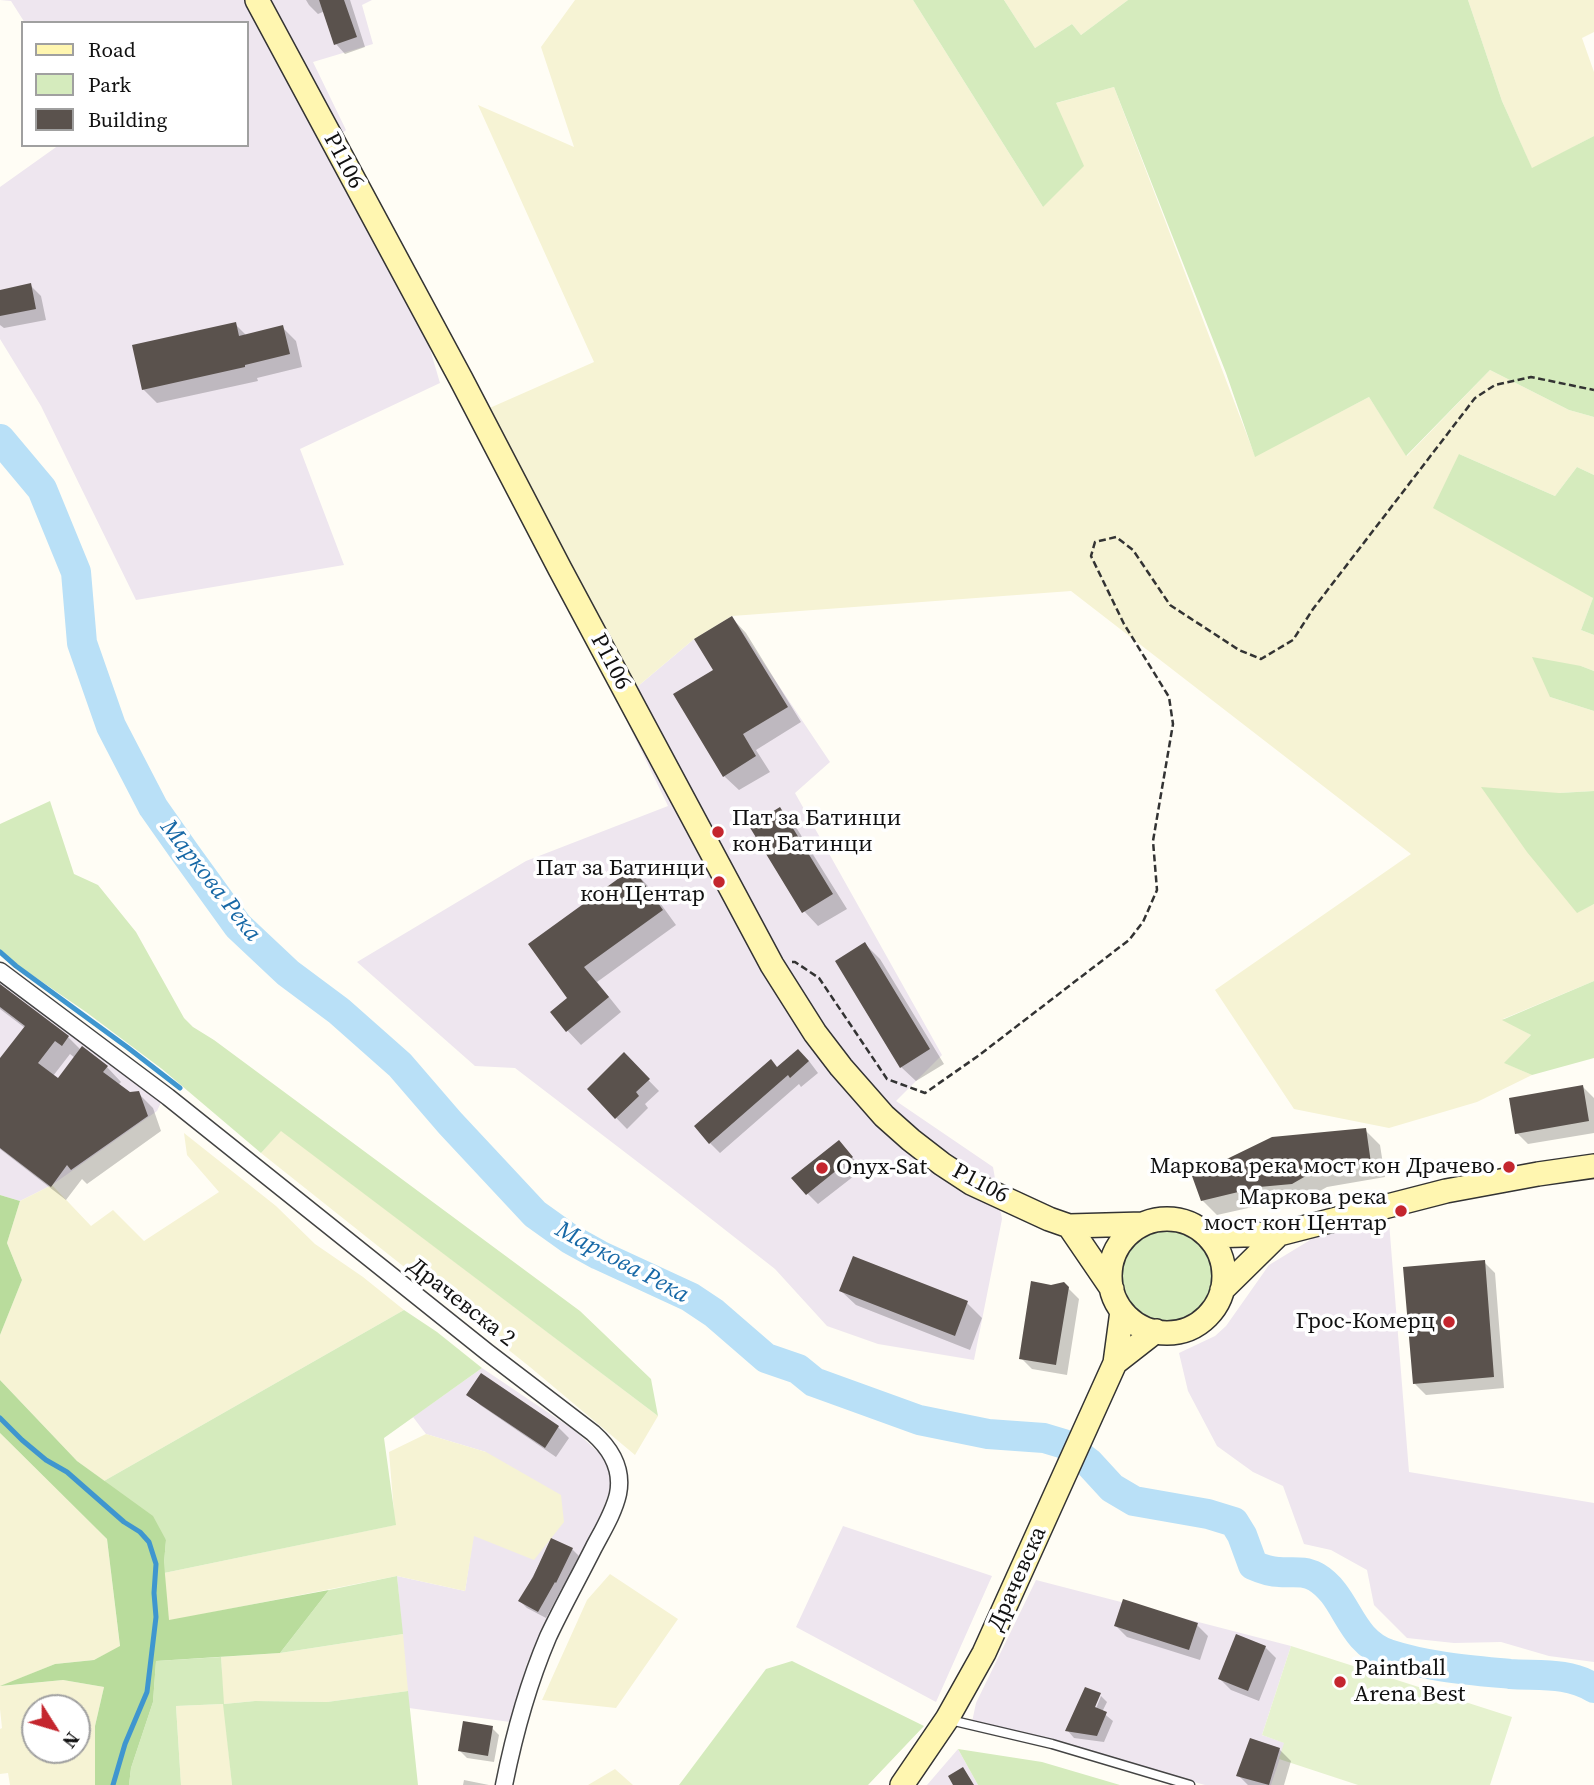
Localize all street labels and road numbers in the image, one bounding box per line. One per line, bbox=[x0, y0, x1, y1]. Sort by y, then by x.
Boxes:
street label: P1106 bbox=[317, 128, 369, 194]
street label: P1106 bbox=[584, 629, 636, 695]
street label: P1106 bbox=[947, 1158, 1013, 1210]
street label: Драчевска 2 bbox=[402, 1253, 520, 1353]
street label: Драчевска bbox=[983, 1522, 1053, 1636]

